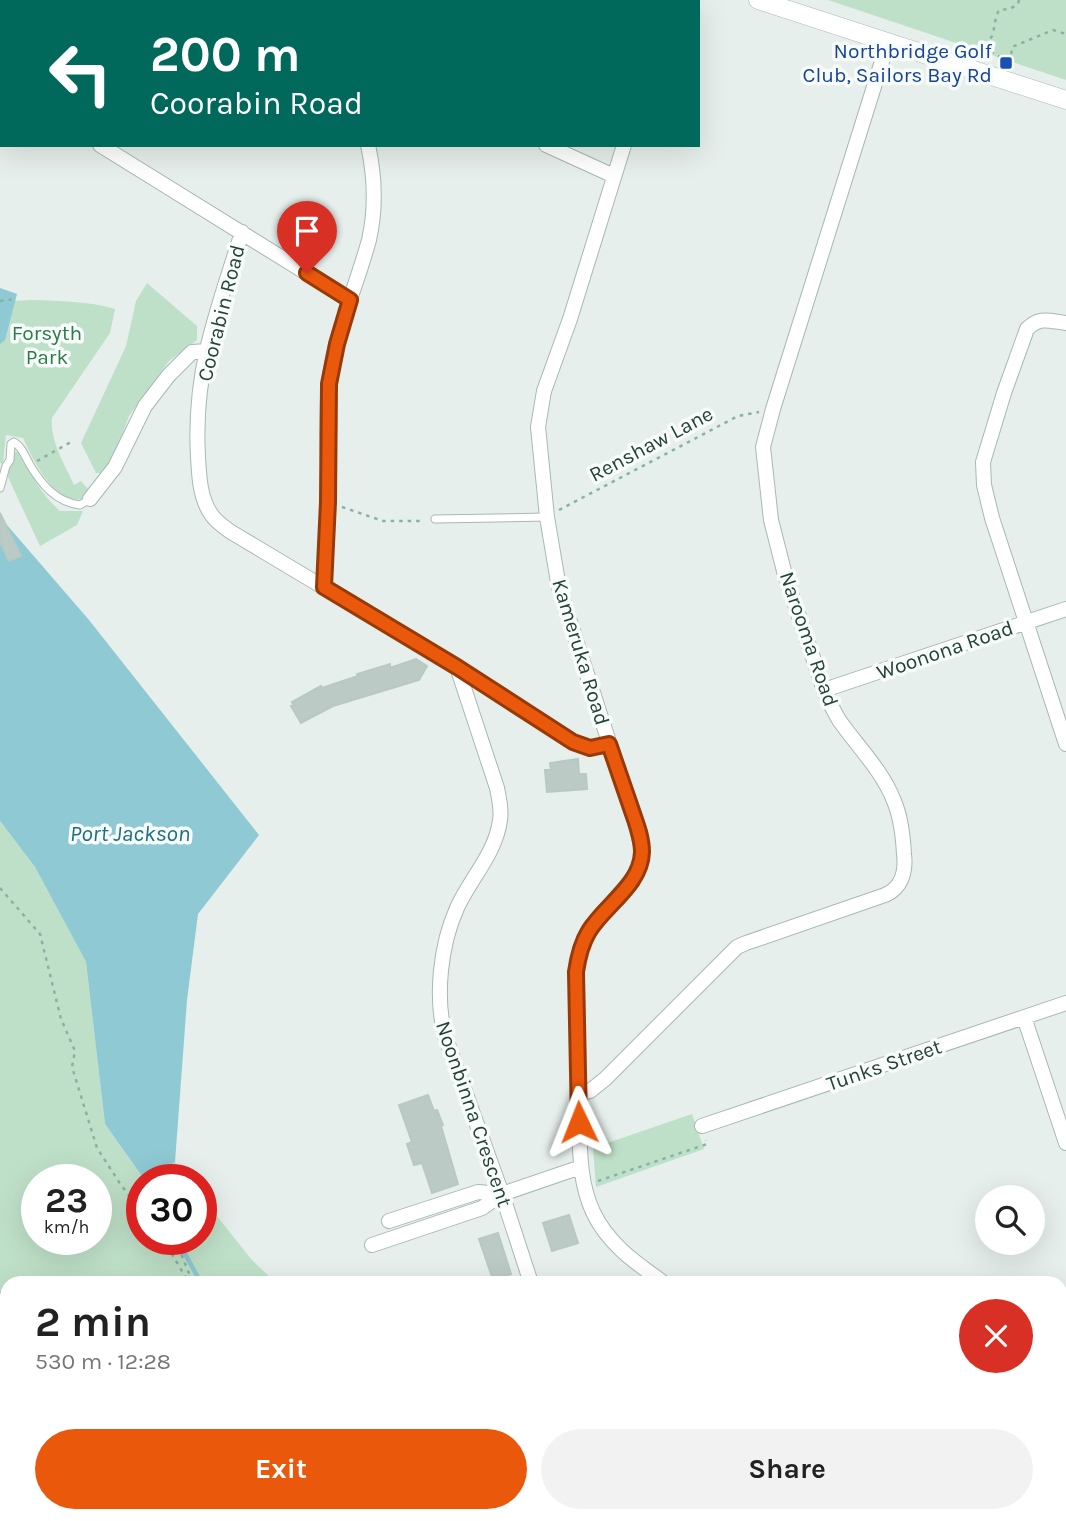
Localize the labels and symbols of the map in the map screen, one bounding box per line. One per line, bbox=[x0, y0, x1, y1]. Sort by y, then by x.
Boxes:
place label: Northbridge Golf Club, Sailors Bay Rd bbox=[803, 39, 993, 87]
marker: Northbridge Golf Club, Sailors Bay Rd bbox=[998, 55, 1014, 71]
pin bbox=[277, 201, 337, 273]
street label: Coorabin Road bbox=[192, 242, 250, 384]
park label: Forsyth Park bbox=[12, 321, 82, 369]
street label: Renshaw Lane bbox=[585, 401, 717, 487]
street label: Narooma Road bbox=[775, 568, 843, 710]
street label: Kameruka Road bbox=[547, 576, 615, 728]
street label: Woonona Road bbox=[874, 615, 1016, 685]
water label: Port Jackson bbox=[70, 820, 190, 847]
street label: Noonbinna Crescent bbox=[431, 1018, 517, 1210]
street label: Tunks Street bbox=[823, 1034, 945, 1096]
position arrow bbox=[542, 1085, 616, 1159]
speed limit sign: 30 bbox=[126, 1164, 217, 1255]

